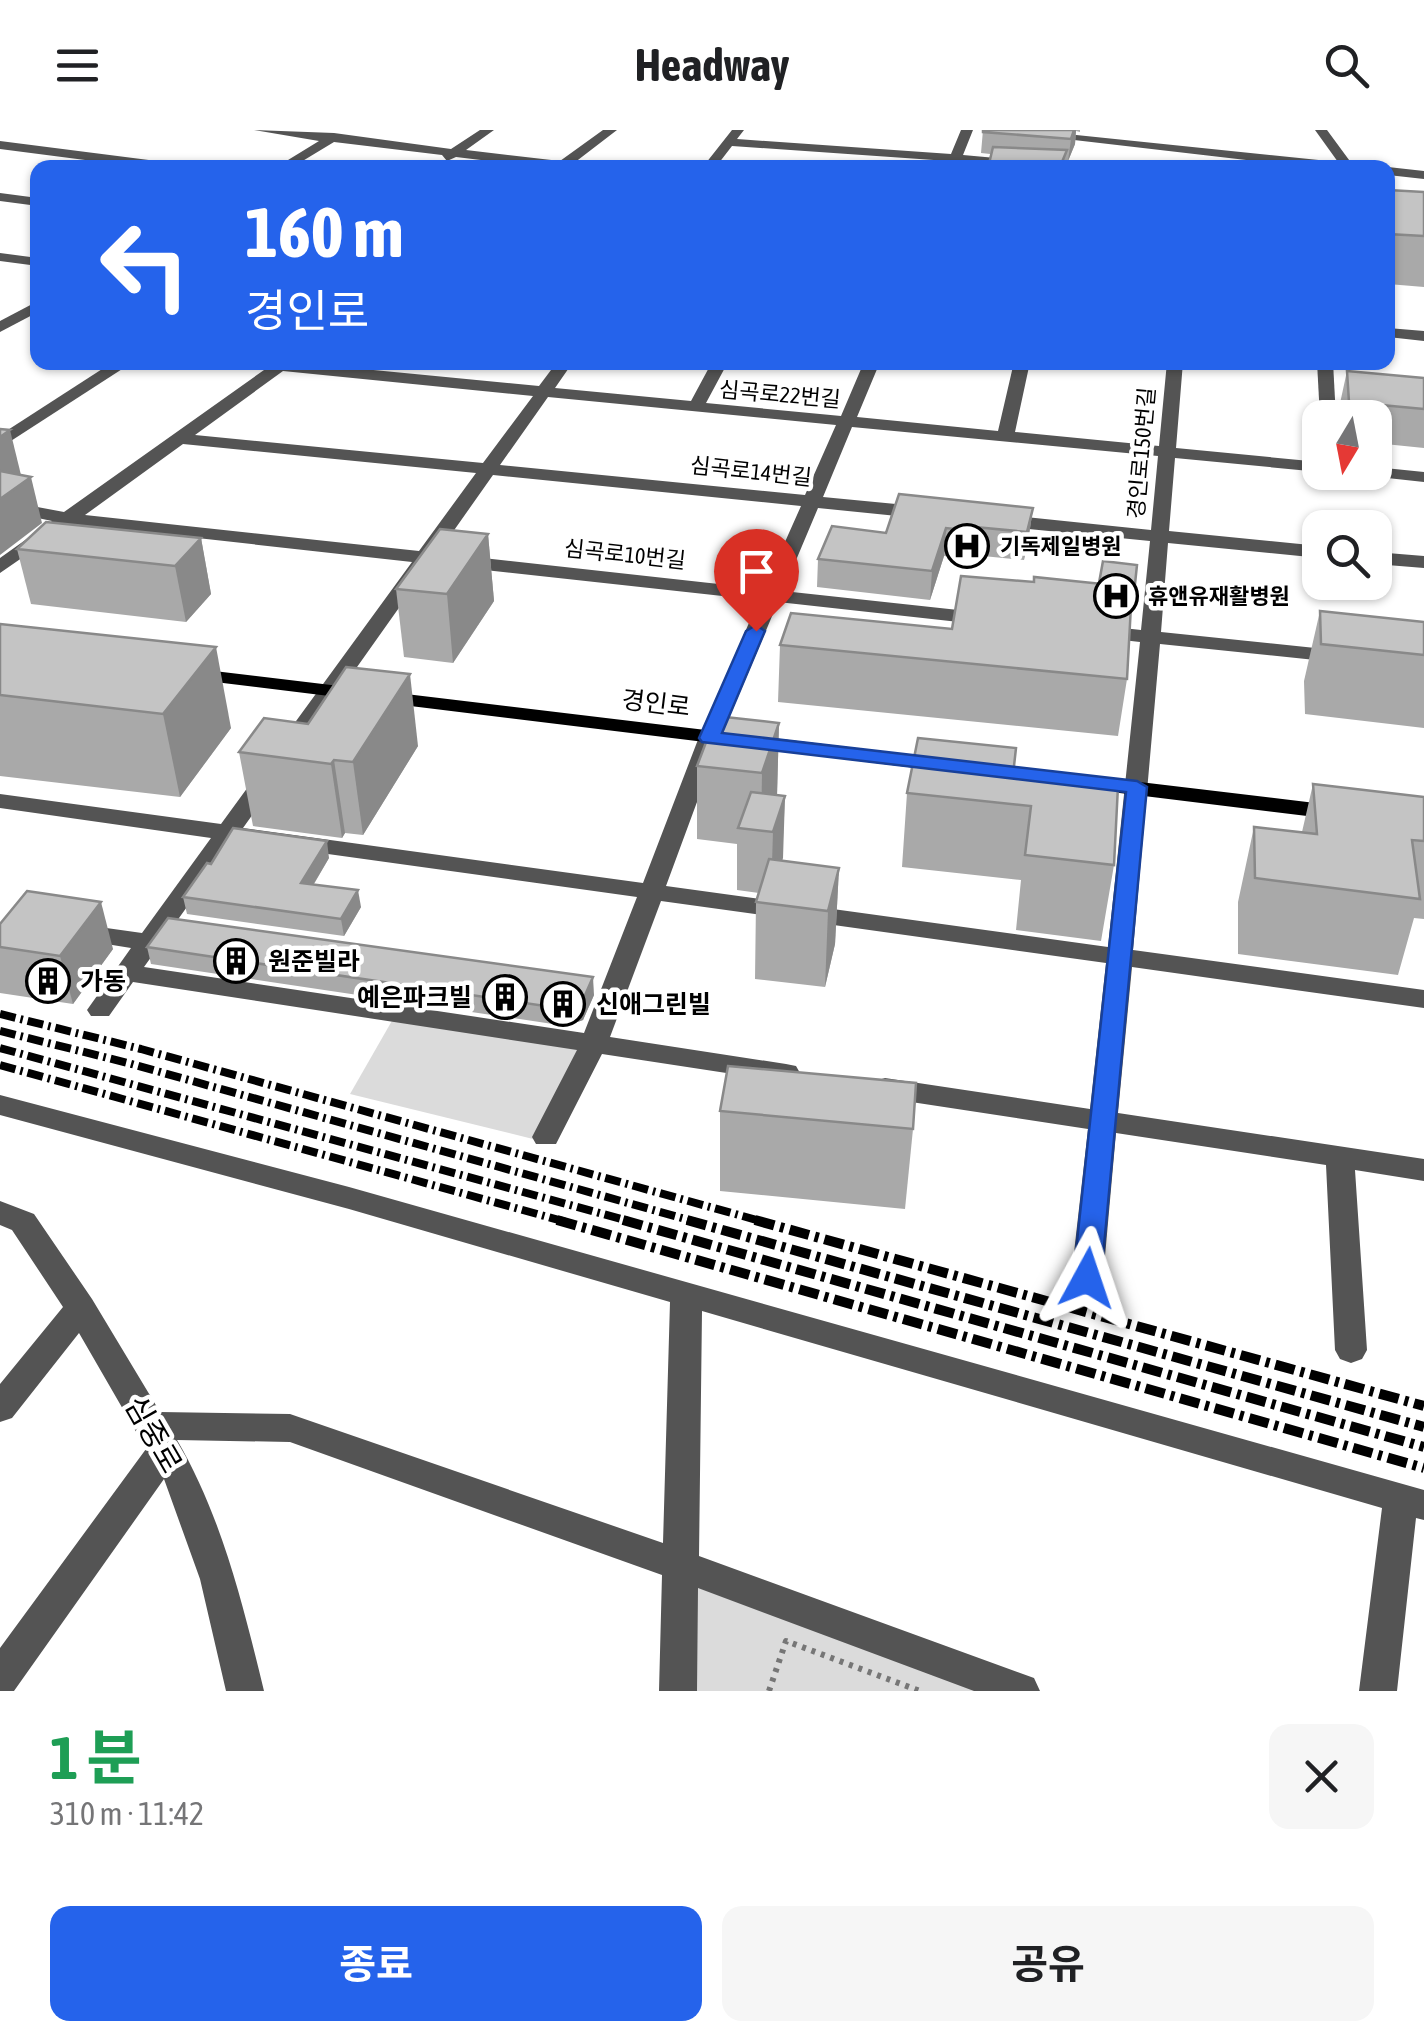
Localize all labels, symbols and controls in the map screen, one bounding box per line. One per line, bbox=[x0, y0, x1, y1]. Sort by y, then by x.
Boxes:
icon: menu bbox=[50, 38, 105, 93]
icon: search bbox=[1319, 38, 1374, 93]
text: Headway bbox=[635, 39, 789, 91]
text: 160 m bbox=[245, 192, 404, 272]
icon: left bbox=[80, 200, 210, 330]
text: 경인로 bbox=[245, 285, 369, 337]
street label: 심곡로22번길 bbox=[718, 376, 842, 412]
street label: 경인로150번길 bbox=[1122, 386, 1160, 520]
north arrow bbox=[1302, 400, 1392, 490]
map controls bbox=[1302, 400, 1392, 600]
street label: 심곡로14번길 bbox=[689, 452, 813, 490]
button: search bbox=[1302, 510, 1392, 600]
hospital icon: 기독제일병원 bbox=[944, 523, 990, 569]
pin bbox=[714, 529, 799, 632]
place label: 기독제일병원 bbox=[1000, 533, 1121, 559]
street label: 심곡로10번길 bbox=[563, 535, 687, 573]
icon: arrive bbox=[729, 544, 784, 599]
hospital icon: 휴앤유재활병원 bbox=[1093, 573, 1139, 619]
place label: 휴앤유재활병원 bbox=[1148, 583, 1290, 609]
street label: 경인로 bbox=[620, 685, 692, 721]
building icon: 원준빌라 bbox=[213, 938, 259, 984]
place label: 원준빌라 bbox=[268, 947, 360, 975]
building icon: 가동 bbox=[25, 958, 71, 1004]
place label: 가동 bbox=[80, 967, 126, 995]
building icon: 예은파크빌 bbox=[482, 974, 528, 1020]
building icon: 신애그린빌 bbox=[540, 981, 586, 1027]
place label: 예은파크빌 bbox=[357, 983, 472, 1011]
place label: 신애그린빌 bbox=[596, 990, 711, 1018]
position arrow bbox=[1035, 1226, 1139, 1330]
street label: 심중로 bbox=[119, 1390, 189, 1478]
text: 1 분 bbox=[50, 1723, 142, 1792]
button: close bbox=[1269, 1724, 1374, 1829]
text: 310 m · 11:42 bbox=[50, 1795, 204, 1832]
button: 종료 bbox=[50, 1906, 702, 2021]
button: 공유 bbox=[722, 1906, 1374, 2021]

